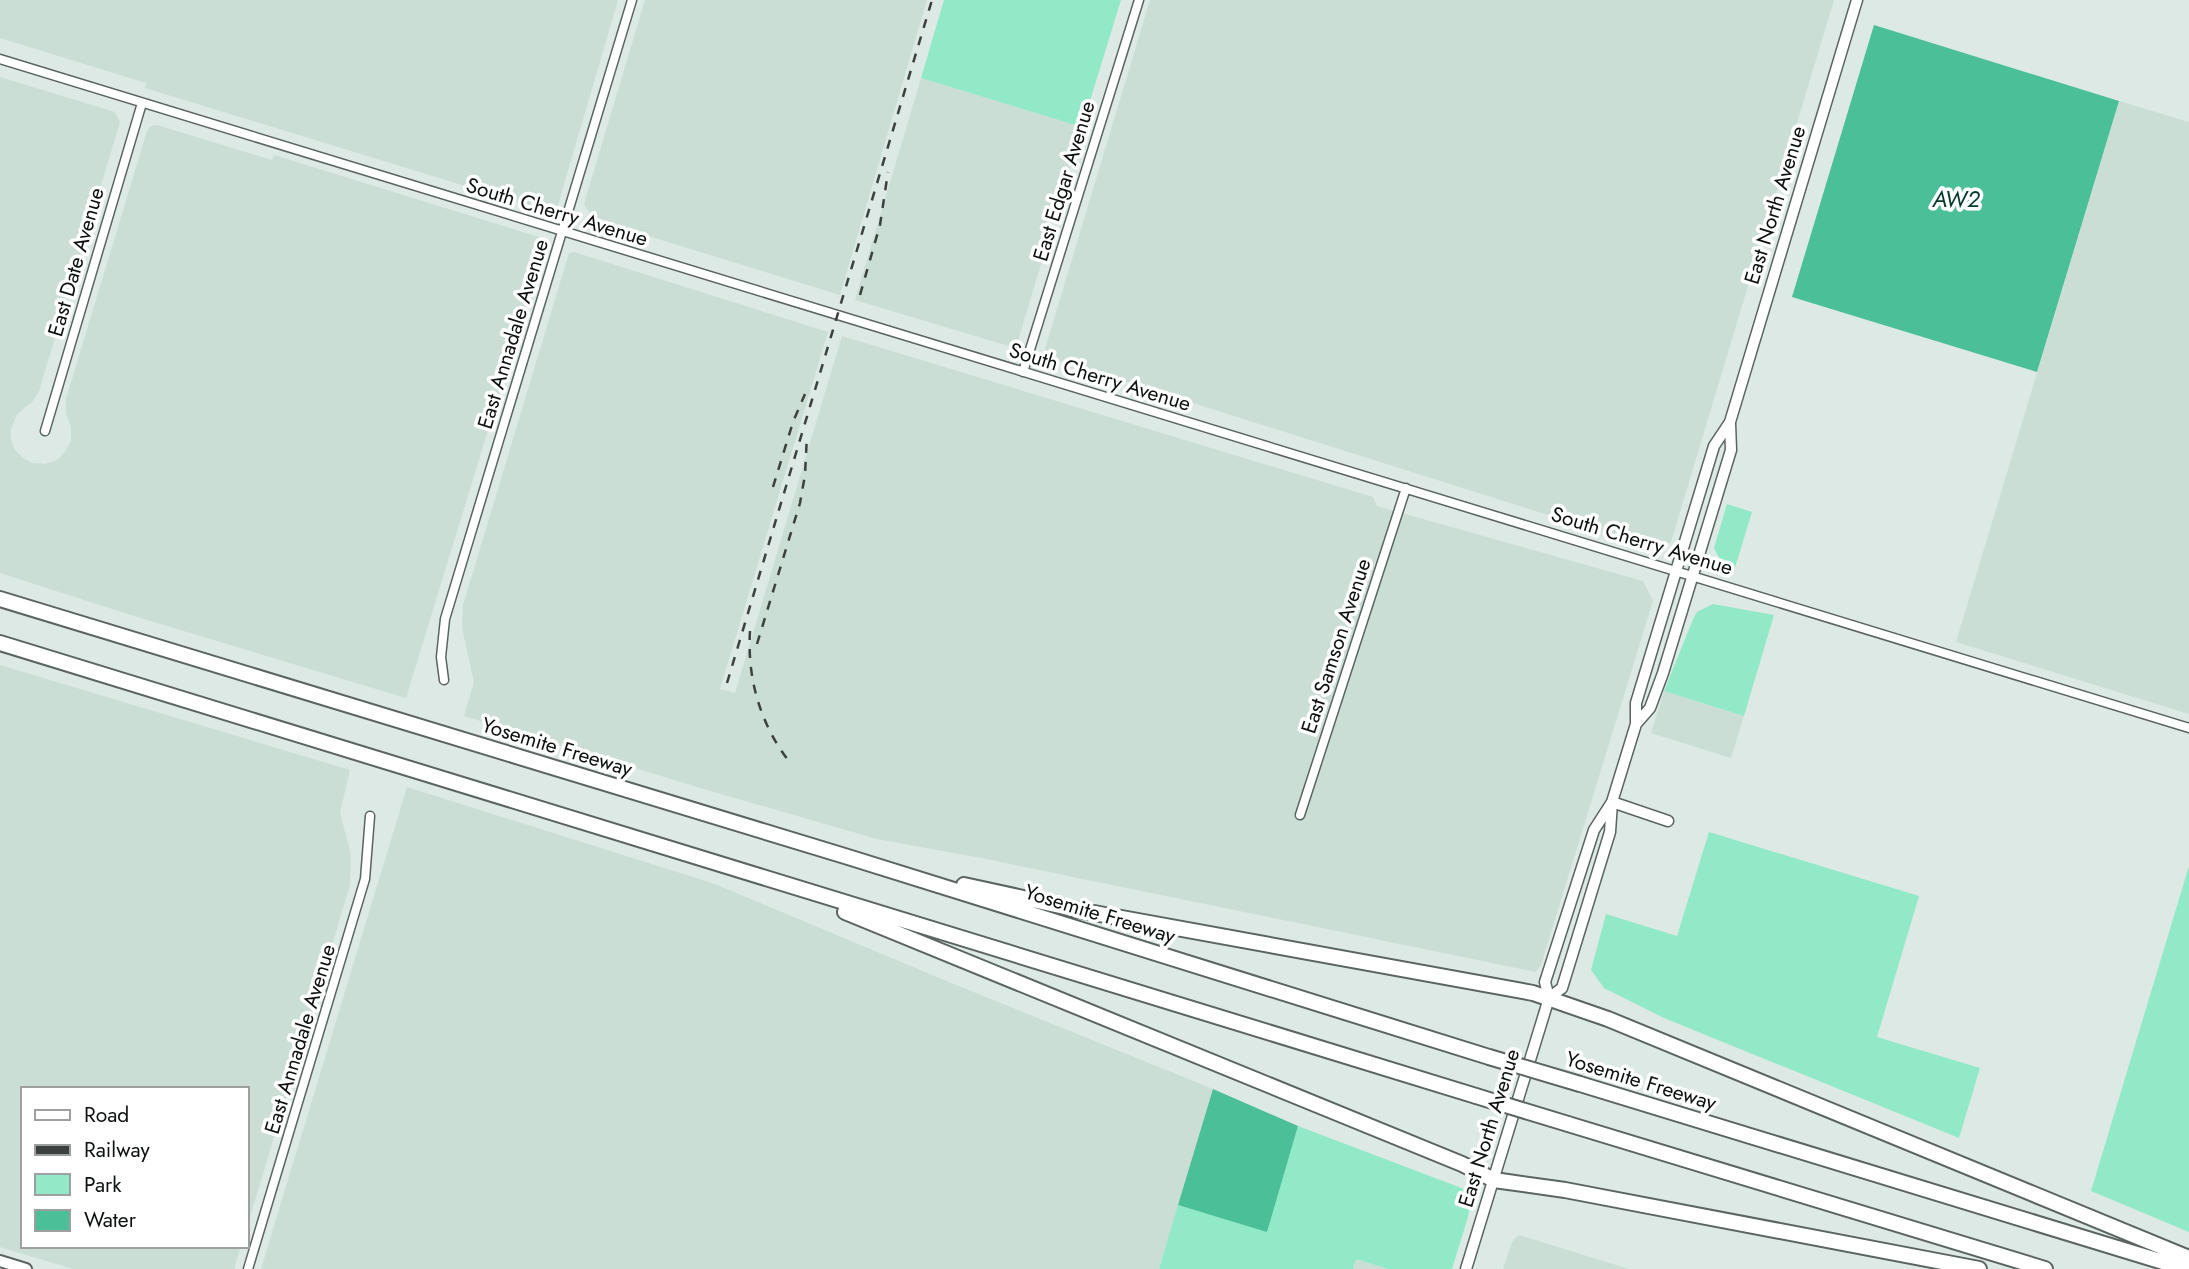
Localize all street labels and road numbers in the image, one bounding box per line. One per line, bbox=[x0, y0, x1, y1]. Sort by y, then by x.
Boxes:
street label: East Edgar Avenue bbox=[1025, 97, 1103, 265]
street label: East North Avenue bbox=[1737, 122, 1813, 288]
street label: South Cherry Avenue bbox=[462, 170, 652, 254]
street label: East Date Avenue bbox=[40, 184, 112, 340]
street label: East Annadale Avenue bbox=[470, 235, 556, 433]
street label: South Cherry Avenue bbox=[1005, 335, 1195, 419]
street label: South Cherry Avenue bbox=[1547, 499, 1737, 583]
street label: East Samson Avenue bbox=[1294, 555, 1378, 737]
street label: Yosemite Freeway bbox=[478, 710, 637, 784]
street label: Yosemite Freeway bbox=[1021, 877, 1180, 951]
street label: East Annadale Avenue bbox=[257, 940, 343, 1138]
street label: Yosemite Freeway bbox=[1562, 1044, 1721, 1118]
street label: East North Avenue bbox=[1451, 1045, 1527, 1211]

